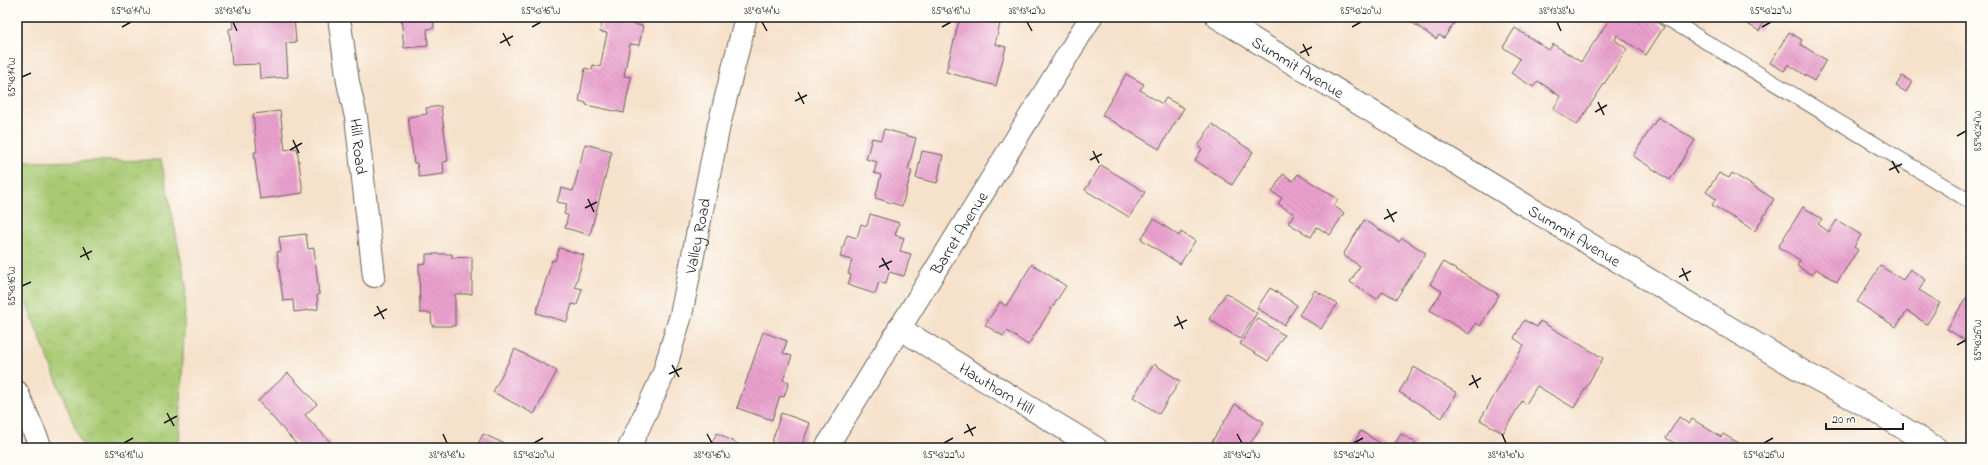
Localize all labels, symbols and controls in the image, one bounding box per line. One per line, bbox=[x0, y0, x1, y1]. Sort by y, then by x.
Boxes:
text: 85°43'14"W bbox=[112, 4, 151, 19]
text: 38°13'48"N bbox=[215, 4, 251, 19]
text: 85°43'16"W bbox=[521, 4, 561, 19]
text: 38°13'44"N bbox=[744, 4, 780, 19]
text: 85°43'18"W bbox=[932, 4, 970, 19]
text: 38°13'42"N bbox=[1008, 4, 1046, 19]
text: 85°43'20"W bbox=[1341, 4, 1382, 19]
text: 38°13'38"N bbox=[1539, 4, 1575, 19]
text: 85°43'22"W bbox=[1750, 4, 1792, 19]
street label: Summit Avenue bbox=[1246, 31, 1349, 106]
text: 85°43'14"W bbox=[5, 57, 20, 96]
text: 85°43'24"W bbox=[1971, 110, 1986, 151]
street label: Hill Road bbox=[342, 117, 372, 176]
street label: Barret Avenue bbox=[925, 187, 995, 281]
street label: Valley Road bbox=[679, 196, 718, 277]
street label: Summit Avenue bbox=[1523, 200, 1625, 274]
text: 85°43'16"W bbox=[5, 266, 20, 306]
text: 85°43'26"W bbox=[1971, 319, 1986, 360]
street label: Hawthorn Hill bbox=[954, 357, 1039, 422]
scale bar bbox=[1826, 405, 1903, 431]
text: 20 m bbox=[1832, 411, 1855, 429]
text: 85°43'18"W bbox=[105, 448, 143, 463]
text: 38°13'48"N bbox=[429, 448, 465, 463]
text: 85°43'20"W bbox=[514, 448, 555, 463]
text: 38°13'46"N bbox=[694, 448, 731, 463]
text: 85°43'22"W bbox=[923, 448, 965, 463]
text: 38°13'42"N bbox=[1223, 448, 1261, 463]
text: 85°43'24"W bbox=[1334, 448, 1375, 463]
text: 38°13'40"N bbox=[1488, 448, 1524, 463]
text: 85°43'26"W bbox=[1744, 448, 1785, 463]

